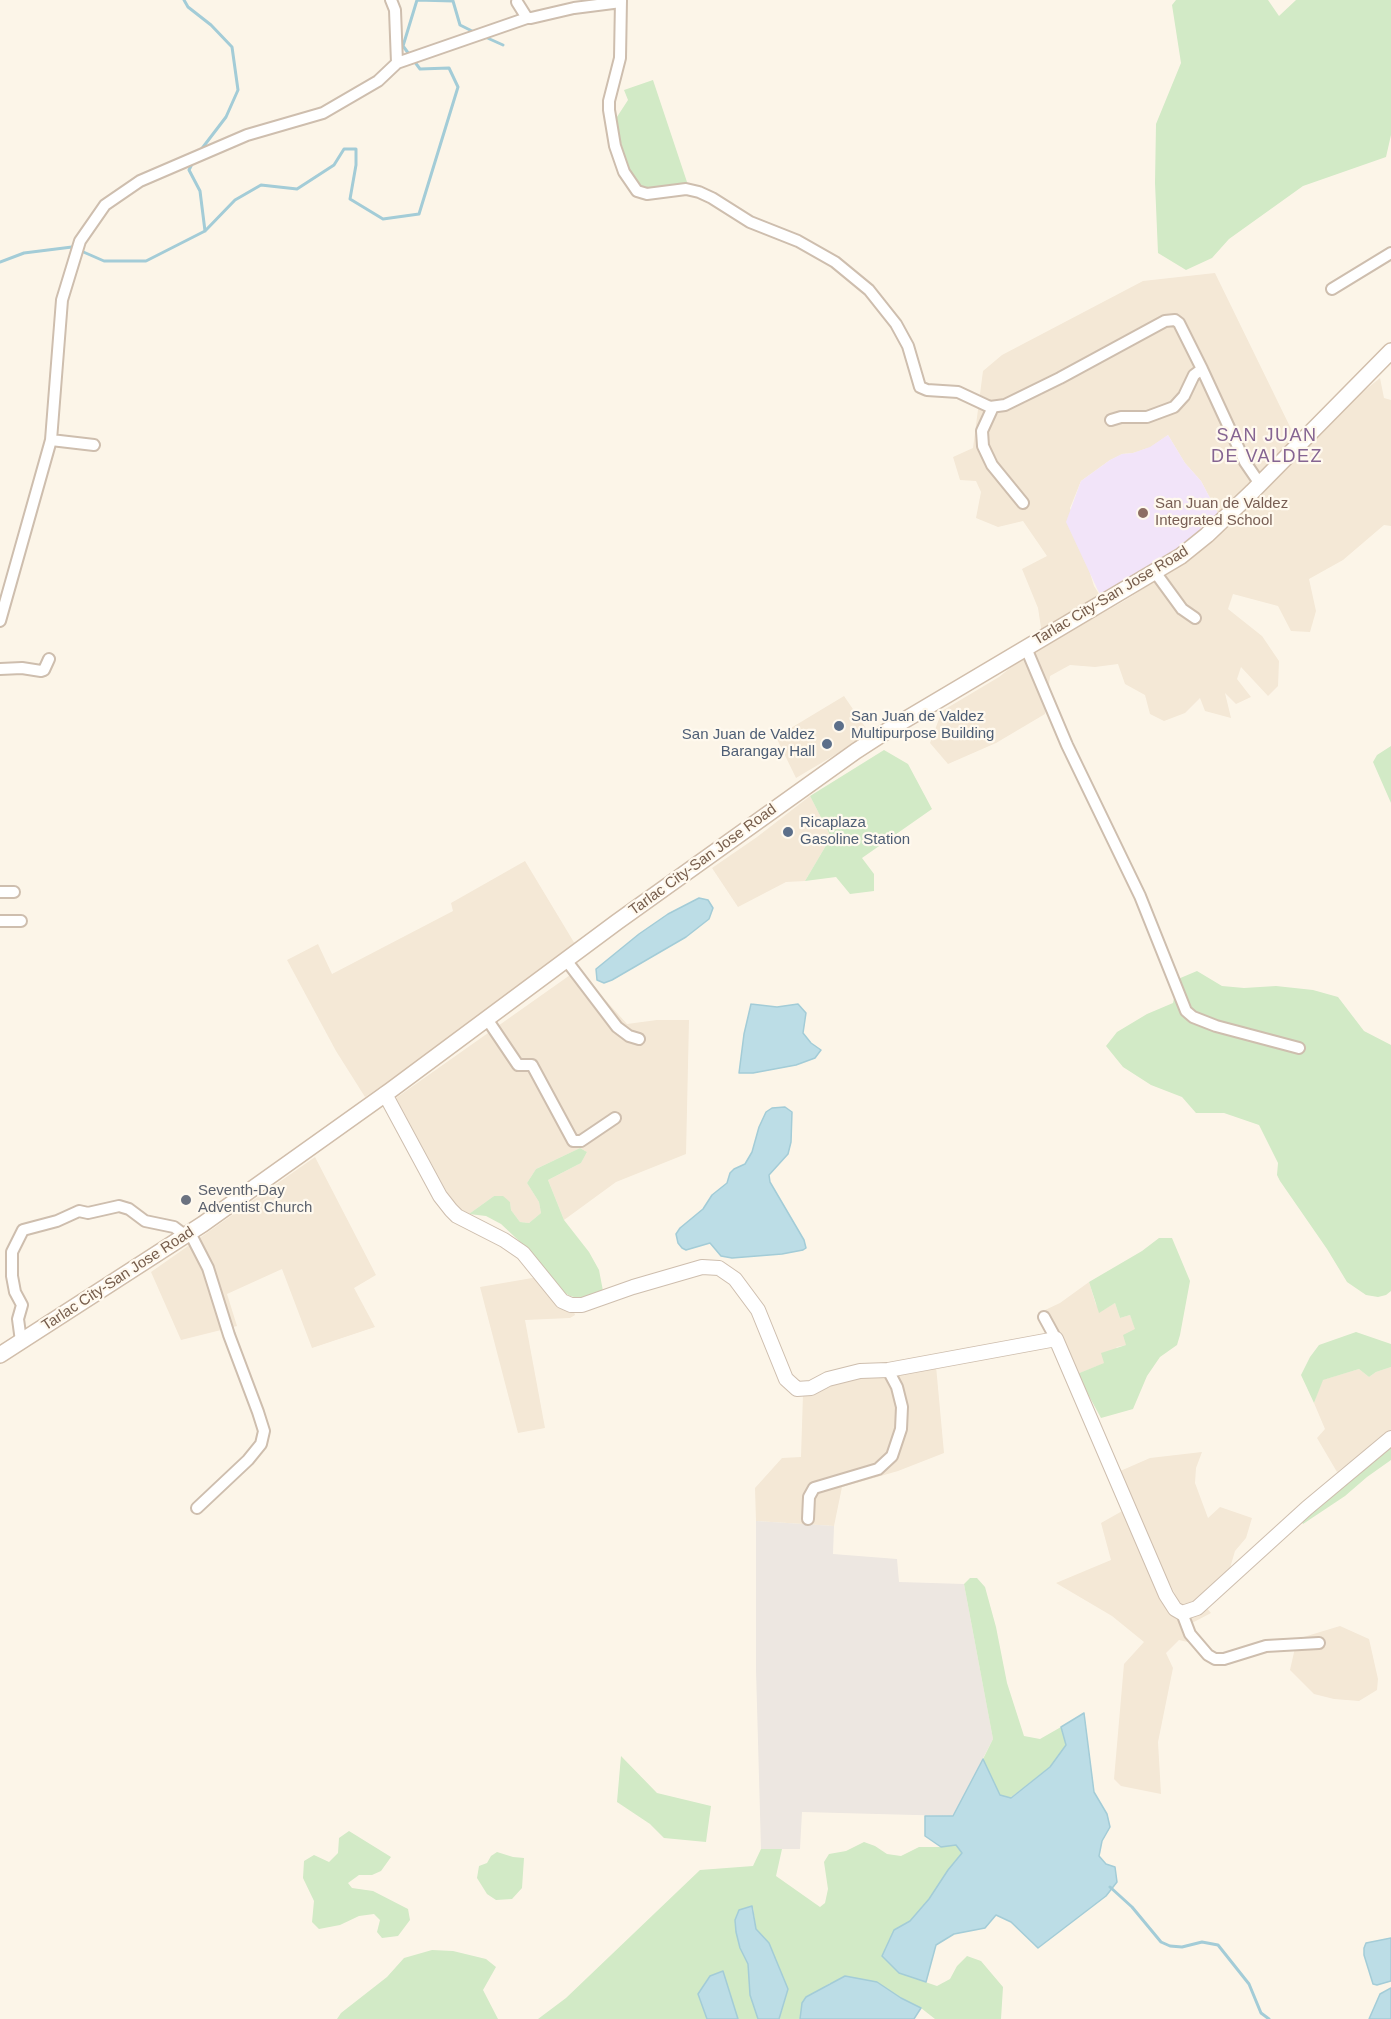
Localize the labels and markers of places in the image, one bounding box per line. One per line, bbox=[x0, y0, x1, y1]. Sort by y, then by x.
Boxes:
place label: San Juan de Valdez Integrated School bbox=[1155, 495, 1288, 530]
marker: San Juan de Valdez Integrated School bbox=[1136, 506, 1150, 520]
place label: San Juan de Valdez Multipurpose Building bbox=[851, 708, 994, 743]
marker: San Juan de Valdez Multipurpose Building bbox=[832, 719, 846, 733]
place label: San Juan de Valdez Barangay Hall bbox=[682, 726, 815, 761]
marker: San Juan de Valdez Barangay Hall bbox=[820, 737, 834, 751]
place label: Ricaplaza Gasoline Station bbox=[800, 814, 910, 849]
marker: Ricaplaza Gasoline Station bbox=[781, 825, 795, 839]
place label: Seventh-Day Adventist Church bbox=[198, 1182, 312, 1217]
marker: Seventh-Day Adventist Church bbox=[179, 1193, 193, 1207]

